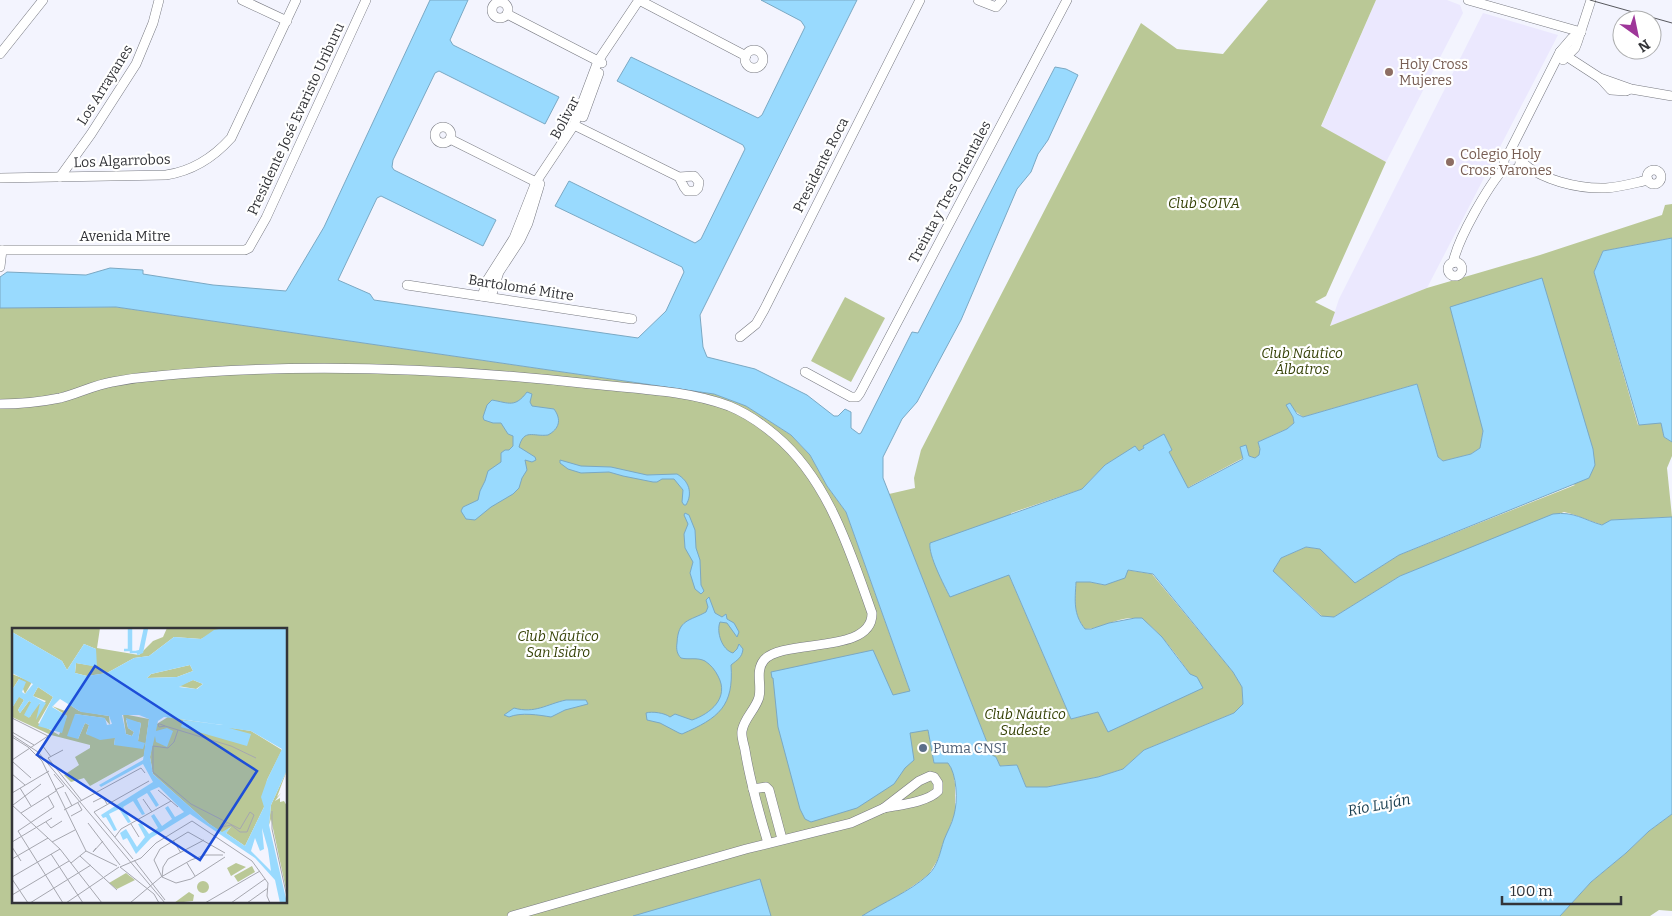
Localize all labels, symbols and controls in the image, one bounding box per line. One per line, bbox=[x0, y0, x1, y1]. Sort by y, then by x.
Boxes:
north arrow bbox=[1612, 10, 1662, 60]
street label: Presidente José Evaristo Uriburu bbox=[244, 20, 348, 218]
text: N bbox=[1634, 35, 1653, 56]
street label: Los Arrayanes bbox=[73, 42, 137, 128]
place label: Holy Cross Mujeres bbox=[1399, 56, 1468, 89]
marker: Holy Cross Mujeres bbox=[1383, 66, 1395, 78]
street label: Bolivar bbox=[547, 94, 583, 142]
street label: Presidente Roca bbox=[790, 114, 852, 215]
street label: Treinta y Tres Orientales bbox=[905, 118, 995, 266]
place label: Colegio Holy Cross Varones bbox=[1460, 146, 1552, 179]
street label: Los Algarrobos bbox=[73, 151, 171, 171]
marker: Colegio Holy Cross Varones bbox=[1444, 156, 1456, 168]
park label: Club SOIVA bbox=[1168, 195, 1240, 212]
street label: Avenida Mitre bbox=[80, 228, 170, 245]
street label: Bartolomé Mitre bbox=[467, 271, 575, 305]
park label: Club Náutico Álbatros bbox=[1261, 345, 1343, 378]
inset map bbox=[12, 628, 288, 904]
park label: Club Náutico San Isidro bbox=[517, 628, 599, 661]
park label: Club Náutico Sudeste bbox=[984, 706, 1066, 739]
place label: Puma CNSI bbox=[933, 740, 1007, 757]
marker: Puma CNSI bbox=[917, 742, 929, 754]
water label: Río Luján bbox=[1346, 790, 1412, 820]
scale bar bbox=[1502, 874, 1621, 906]
text: 100 m bbox=[1510, 882, 1553, 900]

